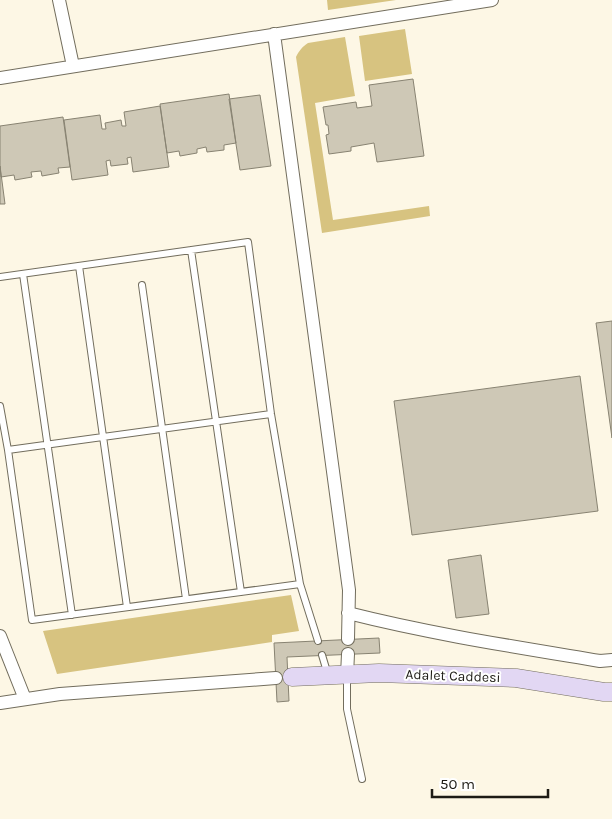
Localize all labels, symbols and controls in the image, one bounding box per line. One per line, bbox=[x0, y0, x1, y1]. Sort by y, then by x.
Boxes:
street label: Adalet Caddesi bbox=[405, 666, 501, 686]
scale bar bbox=[432, 766, 548, 798]
text: 50 m bbox=[440, 775, 475, 793]

